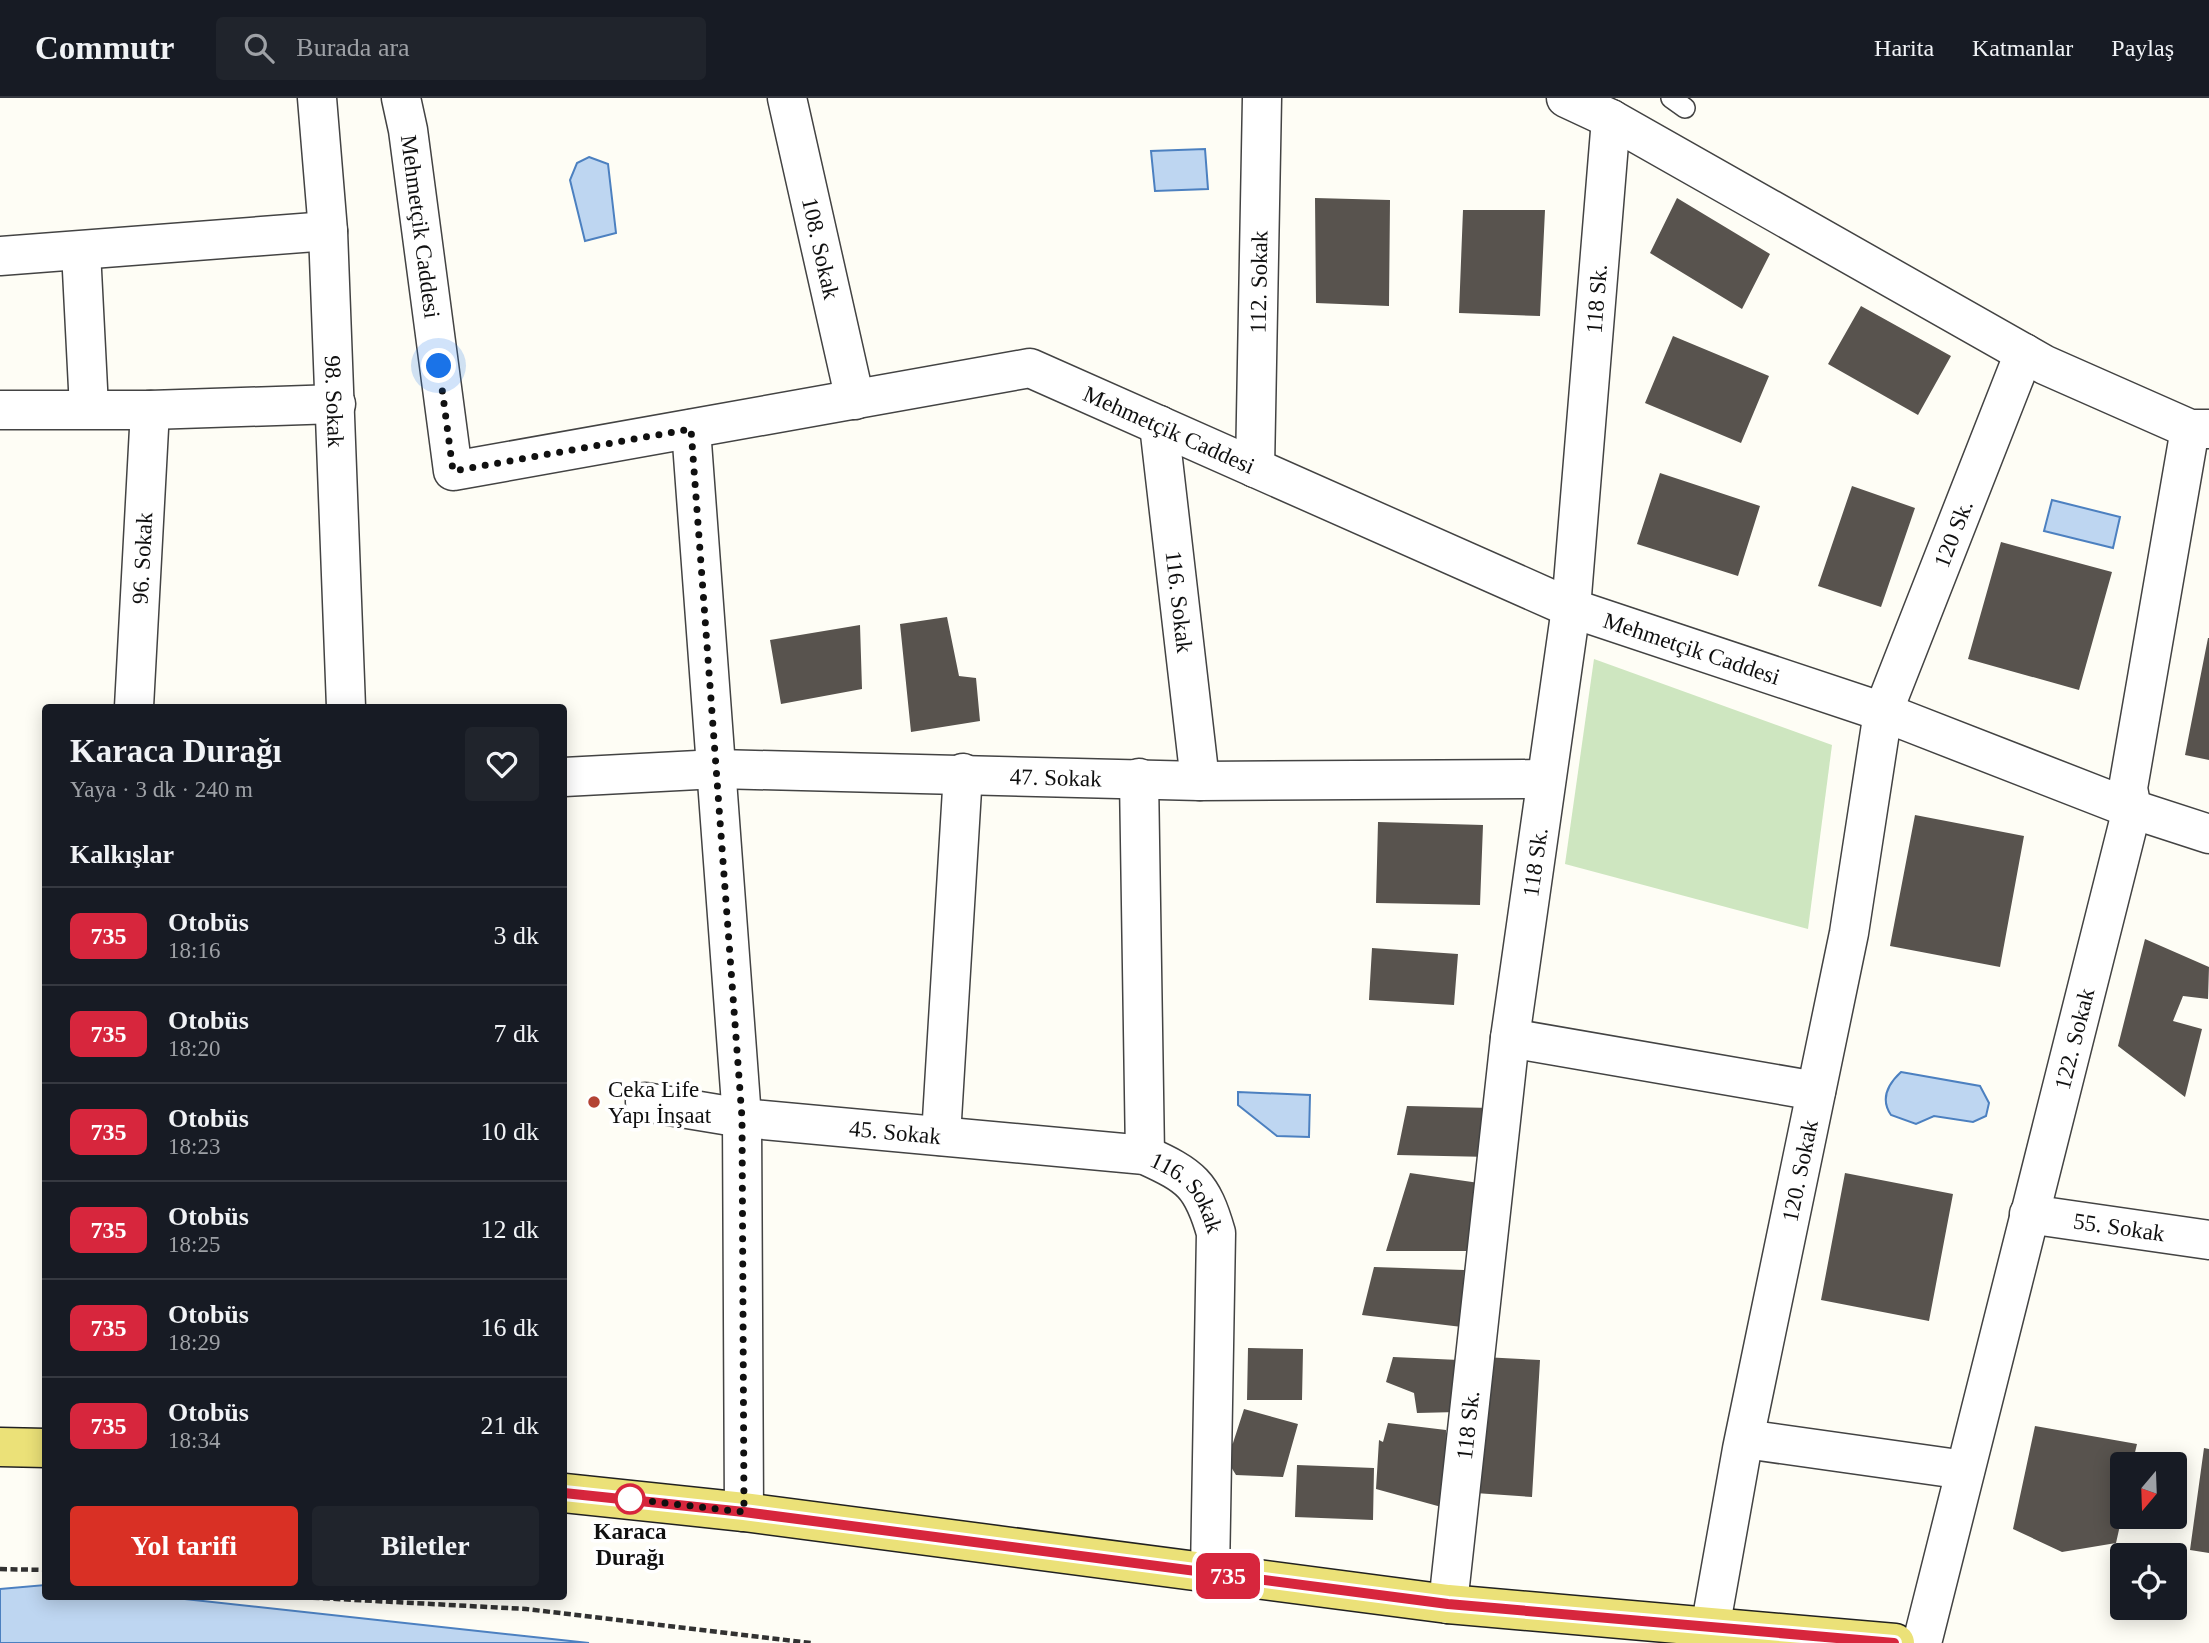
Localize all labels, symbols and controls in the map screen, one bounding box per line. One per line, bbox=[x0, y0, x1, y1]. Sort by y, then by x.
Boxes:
search box bbox=[216, 17, 706, 80]
icon: search bbox=[240, 29, 278, 67]
text: Commutr bbox=[35, 30, 174, 66]
text: Burada ara bbox=[296, 33, 410, 62]
text: Harita bbox=[1874, 35, 1934, 61]
text: Katmanlar bbox=[1972, 35, 2073, 61]
text: Paylaş bbox=[2111, 35, 2174, 61]
street label: Mehmetçik Caddesi bbox=[396, 133, 445, 320]
street label: 108. Sokak bbox=[797, 195, 844, 302]
street label: 112. Sokak bbox=[1246, 230, 1272, 334]
street label: 118 Sk. bbox=[1582, 263, 1612, 334]
your location bbox=[421, 348, 456, 383]
street label: 98. Sokak bbox=[320, 355, 348, 448]
street label: Mehmetçik Caddesi bbox=[1079, 381, 1258, 479]
street label: 120 Sk. bbox=[1929, 497, 1978, 571]
street label: 96. Sokak bbox=[128, 511, 157, 605]
street label: 116. Sokak bbox=[1161, 549, 1197, 655]
street label: Mehmetçik Caddesi bbox=[1600, 608, 1783, 690]
button: heart bbox=[465, 727, 539, 801]
text: Karaca Durağı bbox=[70, 733, 282, 769]
street label: 47. Sokak bbox=[1009, 764, 1102, 792]
text: Yaya · 3 dk · 240 m bbox=[70, 777, 253, 802]
street label: 118 Sk. bbox=[1518, 826, 1553, 898]
text: Kalkışlar bbox=[70, 840, 174, 869]
text: Otobüs bbox=[168, 908, 249, 937]
text: 3 dk bbox=[494, 921, 539, 950]
text: 735 bbox=[91, 923, 127, 949]
text: 18:16 bbox=[168, 938, 220, 963]
street label: 122. Sokak bbox=[2050, 985, 2099, 1092]
text: Otobüs bbox=[168, 1006, 249, 1035]
text: 7 dk bbox=[494, 1019, 539, 1048]
text: 735 bbox=[91, 1021, 127, 1047]
text: 18:20 bbox=[168, 1036, 220, 1061]
place label: Ceka Life Yapı İnşaat bbox=[608, 1077, 712, 1128]
marker: Ceka Life Yapı İnşaat bbox=[586, 1094, 602, 1110]
text: Otobüs bbox=[168, 1104, 249, 1133]
street label: 45. Sokak bbox=[848, 1116, 942, 1149]
text: 10 dk bbox=[481, 1117, 539, 1146]
street label: 120. Sokak bbox=[1777, 1117, 1823, 1224]
text: 735 bbox=[91, 1119, 127, 1145]
text: 18:23 bbox=[168, 1134, 220, 1159]
street label: 116. Sokak bbox=[1146, 1147, 1227, 1236]
text: Otobüs bbox=[168, 1202, 249, 1231]
street label: 55. Sokak bbox=[2072, 1209, 2167, 1247]
text: 12 dk bbox=[481, 1215, 539, 1244]
text: 735 bbox=[91, 1217, 127, 1243]
text: 18:25 bbox=[168, 1232, 220, 1257]
text: Otobüs bbox=[168, 1300, 249, 1329]
text: 16 dk bbox=[481, 1313, 539, 1342]
text: 735 bbox=[91, 1315, 127, 1341]
text: 18:29 bbox=[168, 1330, 220, 1355]
street label: 118 Sk. bbox=[1452, 1389, 1484, 1461]
text: Otobüs bbox=[168, 1398, 249, 1427]
text: 21 dk bbox=[481, 1411, 539, 1440]
text: 735 bbox=[91, 1413, 127, 1439]
text: 18:34 bbox=[168, 1428, 220, 1453]
north arrow bbox=[2110, 1452, 2188, 1530]
map controls bbox=[2110, 1452, 2187, 1620]
marker: Karaca Durağı bbox=[615, 1484, 645, 1514]
button: Yol tarifi bbox=[70, 1506, 298, 1586]
button: Biletler bbox=[312, 1506, 539, 1586]
place label: Karaca Durağı bbox=[594, 1519, 667, 1570]
button: locate bbox=[2110, 1543, 2187, 1620]
line badge: 735 bbox=[1188, 1553, 1268, 1599]
text: 735 bbox=[1210, 1563, 1246, 1589]

